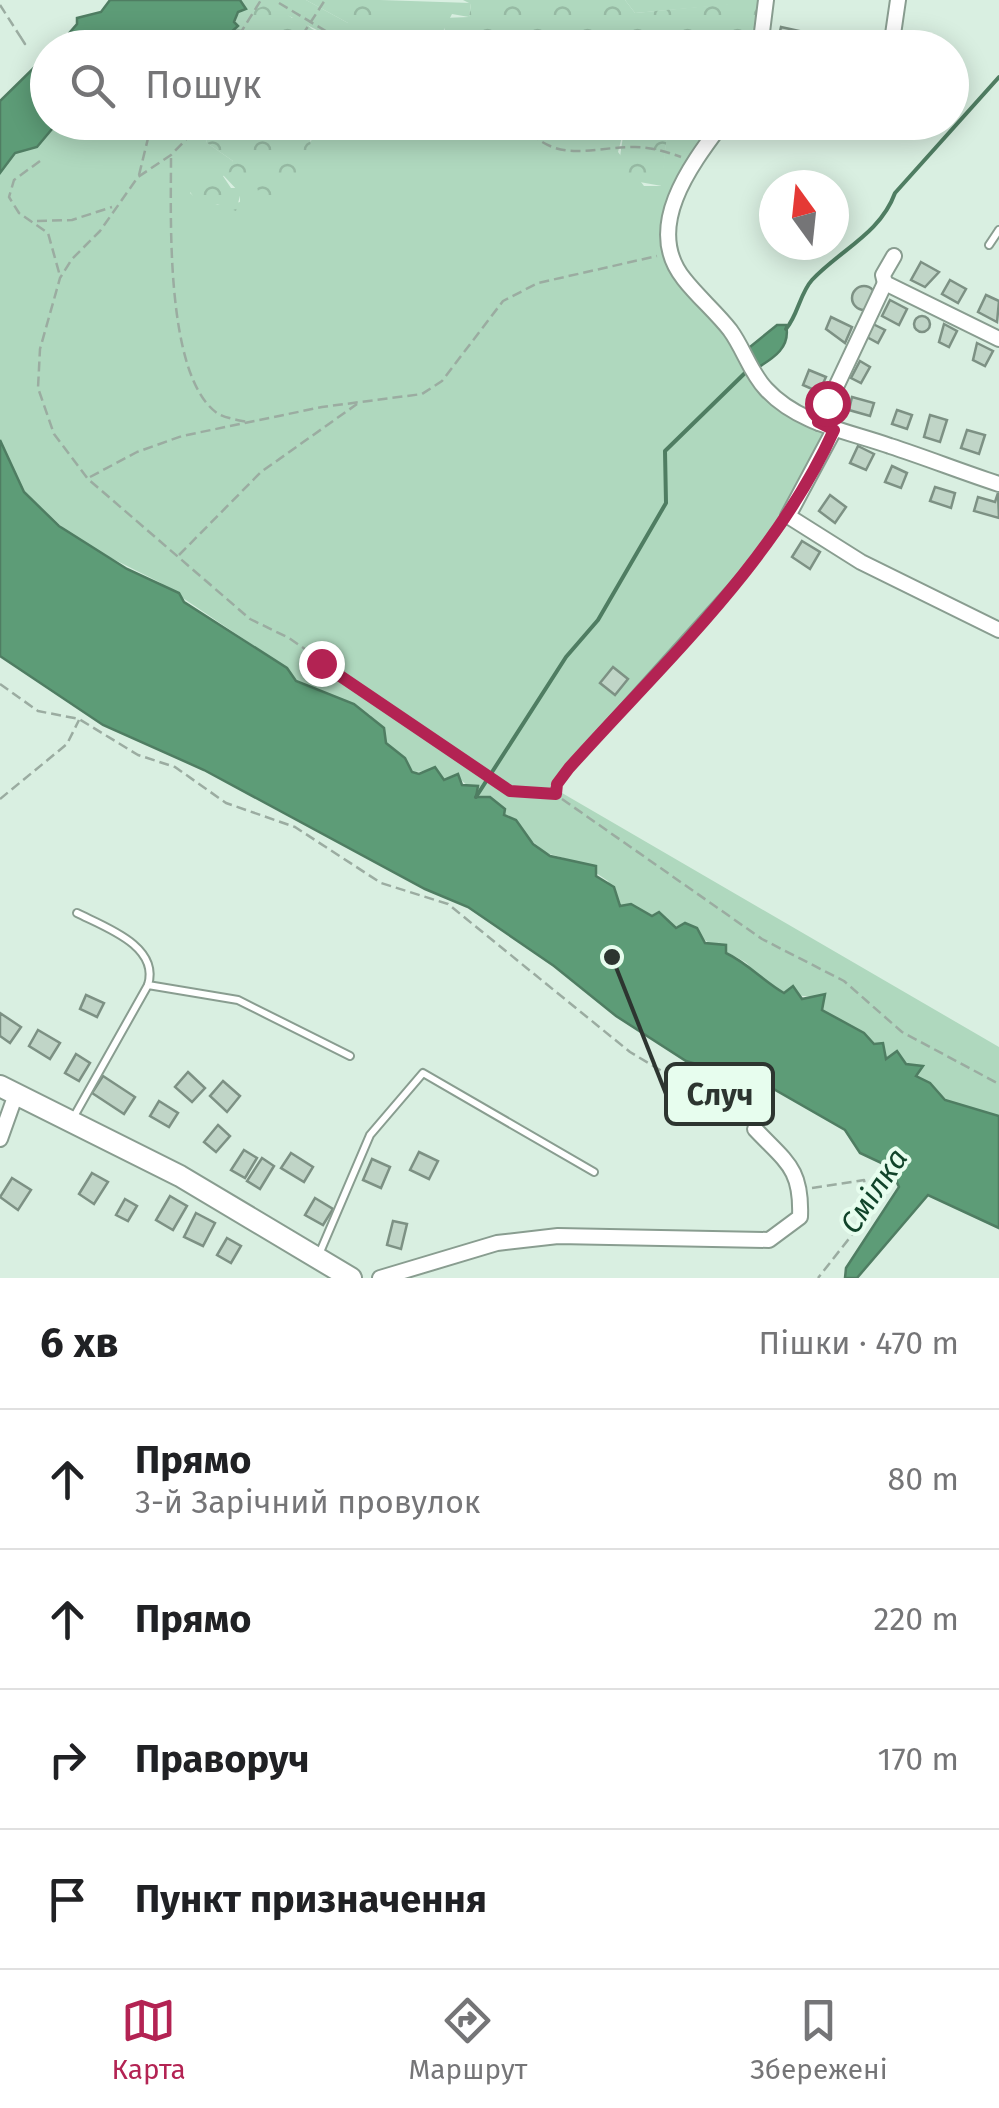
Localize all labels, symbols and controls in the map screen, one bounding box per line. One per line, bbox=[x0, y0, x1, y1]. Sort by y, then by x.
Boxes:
search box bbox=[30, 30, 969, 140]
icon: search bbox=[65, 58, 120, 113]
text: Пошук bbox=[145, 62, 262, 108]
north arrow bbox=[759, 170, 849, 260]
route start bbox=[805, 381, 851, 427]
route end bbox=[299, 641, 345, 687]
callout: Случ bbox=[666, 1064, 773, 1124]
text: Случ bbox=[687, 1077, 753, 1113]
water label: Смілка bbox=[833, 1142, 915, 1240]
text: 6 хв bbox=[40, 1318, 119, 1368]
text: Пішки · 470 m bbox=[759, 1324, 959, 1362]
text: Прямо bbox=[135, 1437, 251, 1483]
icon: ahead bbox=[40, 1452, 95, 1507]
text: 80 m bbox=[888, 1460, 959, 1498]
text: 3-й Зарічний провулок bbox=[135, 1483, 480, 1521]
icon: ahead bbox=[40, 1592, 95, 1647]
text: Прямо bbox=[135, 1596, 251, 1642]
text: 220 m bbox=[874, 1600, 959, 1638]
icon: right bbox=[40, 1732, 95, 1787]
text: Праворуч bbox=[135, 1736, 309, 1782]
text: 170 m bbox=[878, 1740, 959, 1778]
icon: arrive bbox=[40, 1872, 95, 1927]
text: Пункт призначення bbox=[135, 1876, 487, 1922]
tab: Карта bbox=[111, 1993, 186, 2086]
tab: Маршрут bbox=[408, 1993, 527, 2086]
tab: Збережені bbox=[750, 1993, 888, 2086]

